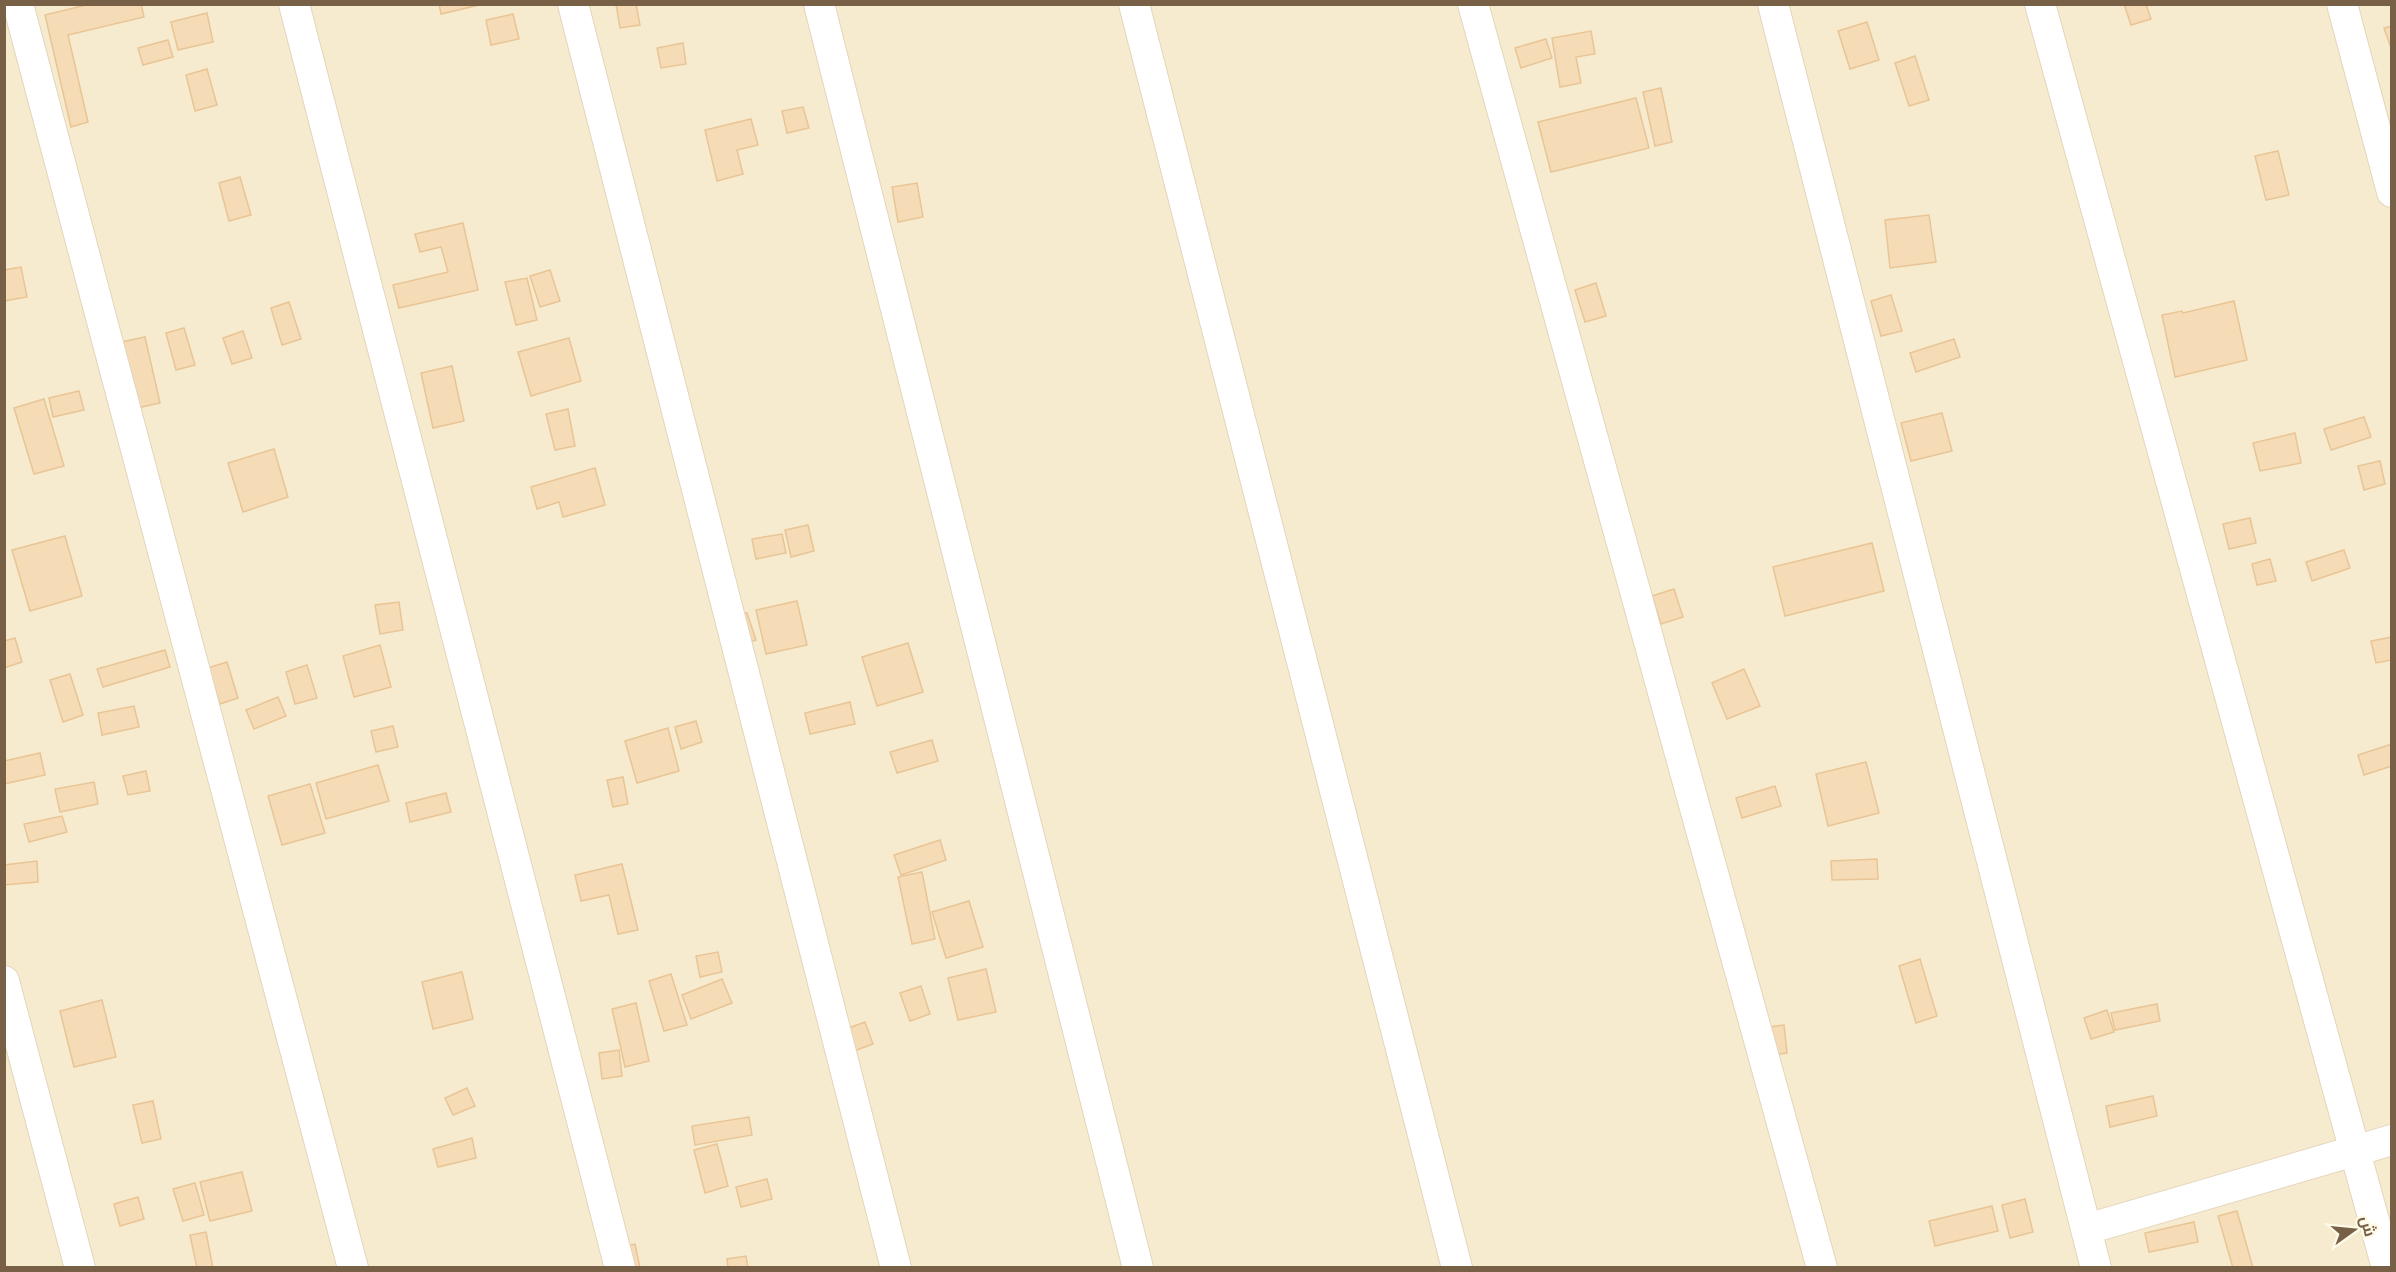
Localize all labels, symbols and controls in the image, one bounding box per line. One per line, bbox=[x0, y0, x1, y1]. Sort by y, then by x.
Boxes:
north arrow bbox=[2324, 1200, 2384, 1260]
text: ش bbox=[2355, 1213, 2382, 1239]

